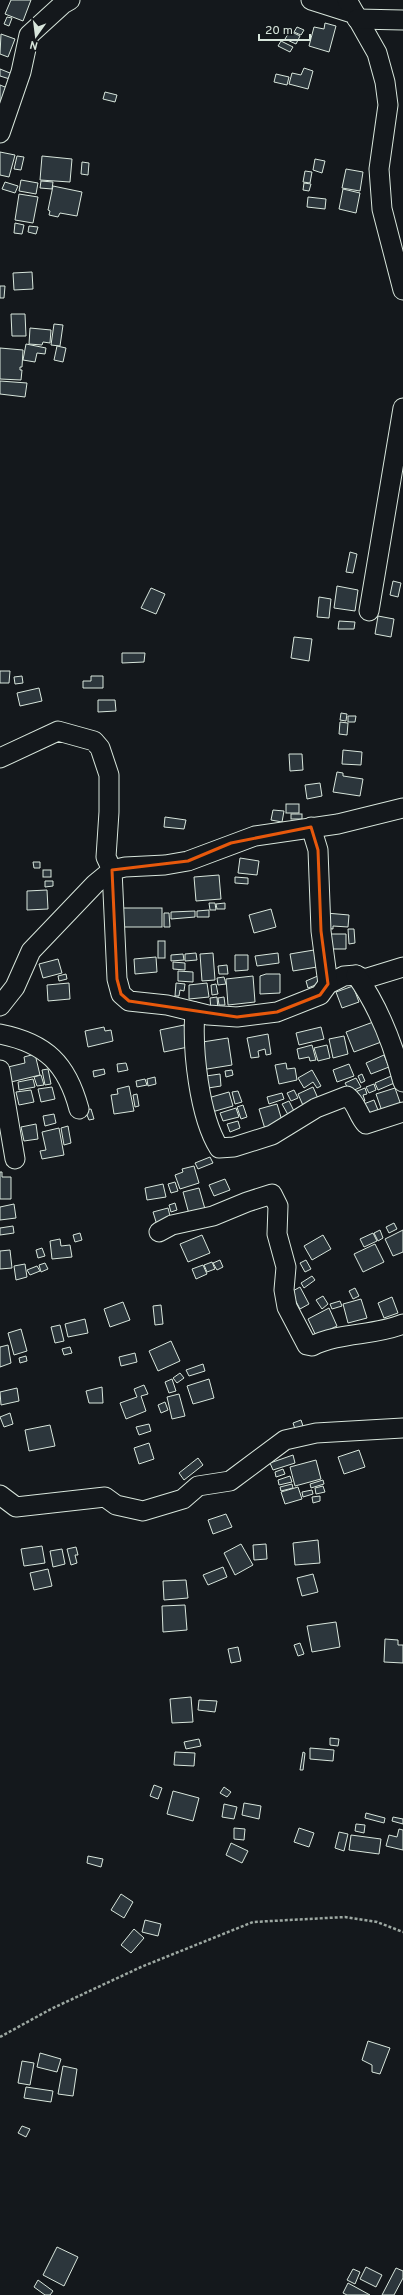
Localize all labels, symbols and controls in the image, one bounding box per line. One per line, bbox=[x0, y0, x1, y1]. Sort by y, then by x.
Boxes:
north arrow bbox=[16, 16, 56, 56]
scale bar bbox=[259, 16, 310, 42]
text: 20 m bbox=[265, 23, 293, 39]
text: N bbox=[28, 37, 39, 52]

